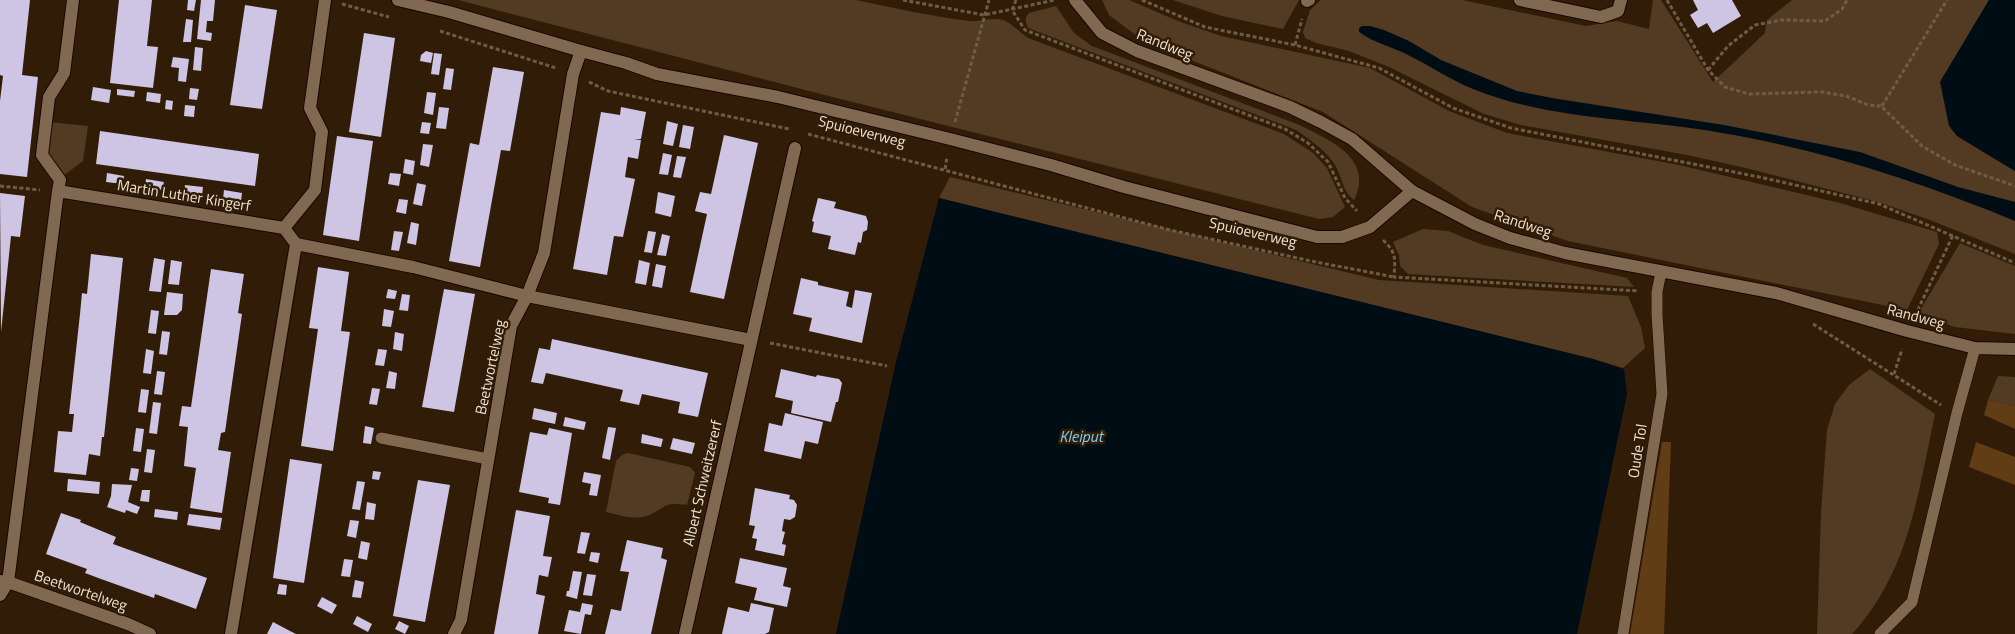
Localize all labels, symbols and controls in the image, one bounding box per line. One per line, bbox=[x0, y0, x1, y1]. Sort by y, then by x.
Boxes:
street label: Randweg bbox=[1133, 22, 1197, 66]
street label: Spuioeverweg bbox=[816, 109, 908, 153]
street label: Martin Luther Kingerf bbox=[116, 173, 252, 217]
street label: Randweg bbox=[1491, 203, 1555, 243]
street label: Spuioeverweg bbox=[1207, 211, 1299, 253]
street label: Randweg bbox=[1884, 297, 1948, 335]
street label: Beetwortelweg bbox=[469, 317, 511, 417]
street label: Albert Schweitzererf bbox=[676, 418, 728, 548]
street label: Oude Tol bbox=[1621, 422, 1653, 480]
water label: Kleiput bbox=[1059, 424, 1105, 448]
street label: Beetwortelweg bbox=[31, 563, 131, 617]

